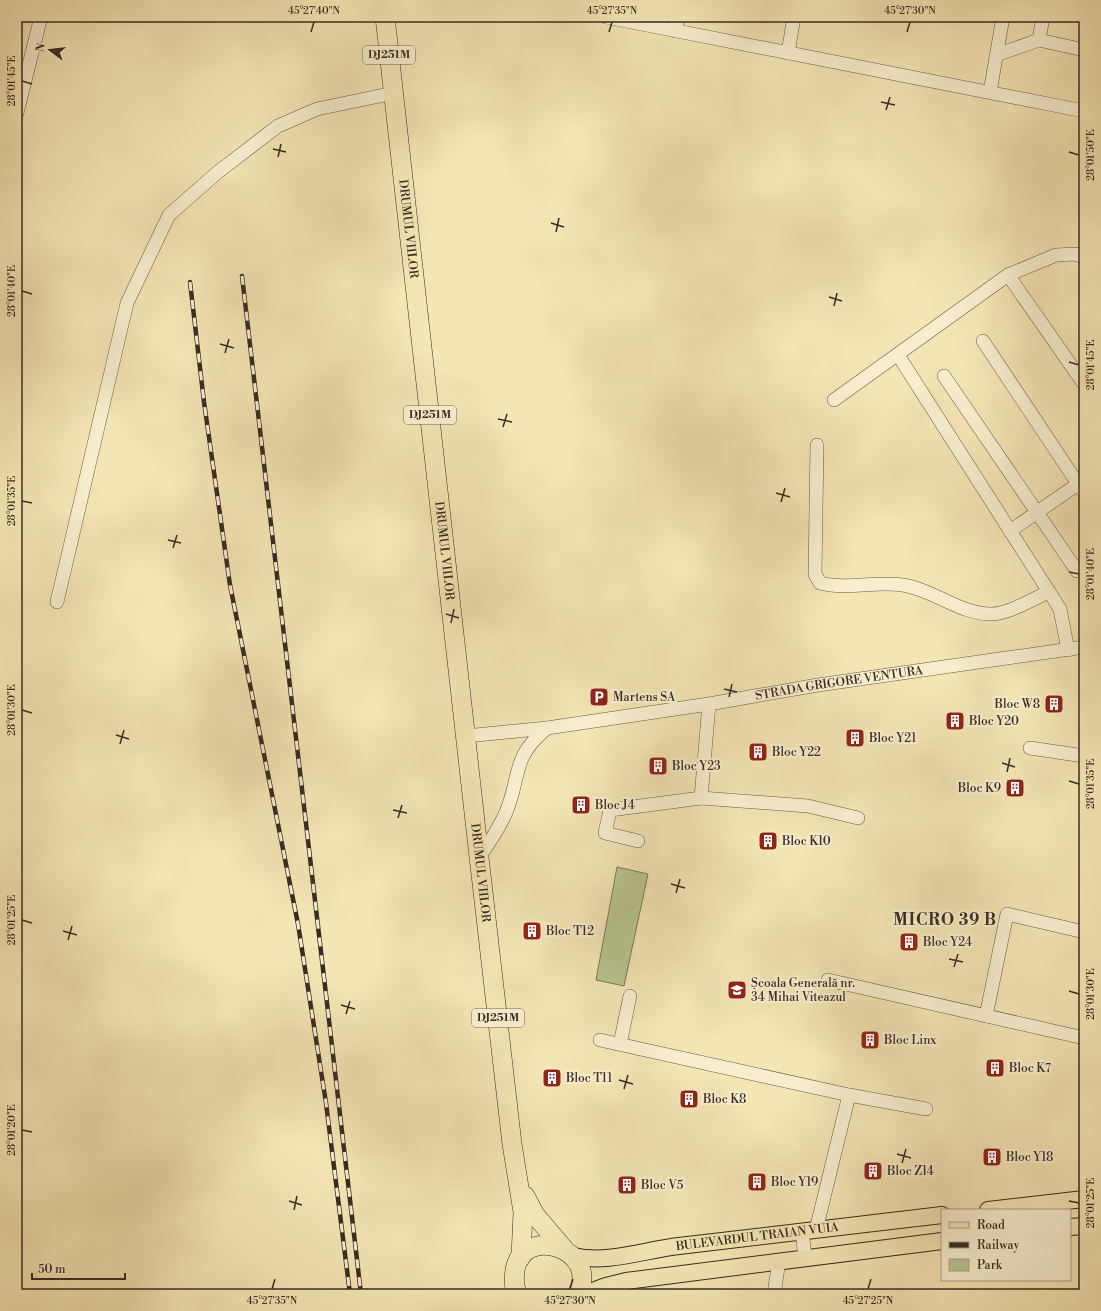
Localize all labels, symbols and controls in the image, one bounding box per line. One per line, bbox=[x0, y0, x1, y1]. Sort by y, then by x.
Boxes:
text: 45°27'40"N bbox=[288, 5, 341, 17]
text: 45°27'35"N bbox=[587, 5, 638, 17]
text: 45°27'30"N bbox=[884, 5, 936, 17]
north arrow bbox=[30, 30, 70, 70]
text: N bbox=[33, 41, 49, 54]
road number: DJ251M bbox=[363, 46, 415, 64]
text: 28°01'45"E bbox=[6, 56, 18, 106]
text: 28°01'50"E bbox=[1085, 129, 1097, 181]
street label: DRUMUL VIILOR bbox=[396, 178, 422, 280]
text: 28°01'40"E bbox=[6, 265, 18, 317]
text: 28°01'45"E bbox=[1085, 340, 1097, 390]
road number: DJ251M bbox=[404, 406, 456, 424]
text: 28°01'35"E bbox=[6, 476, 18, 526]
street label: DRUMUL VIILOR bbox=[432, 500, 458, 602]
text: 28°01'40"E bbox=[1085, 548, 1097, 600]
street label: STRADA GRIGORE VENTURA bbox=[754, 662, 925, 703]
text: 28°01'30"E bbox=[6, 684, 18, 736]
parking icon: Martens SA bbox=[588, 686, 610, 708]
place label: Martens SA bbox=[613, 690, 676, 705]
building icon: Bloc W8 bbox=[1043, 693, 1065, 715]
place label: Bloc W8 bbox=[993, 697, 1040, 712]
building icon: Bloc Y20 bbox=[944, 710, 966, 732]
place label: Bloc Y20 bbox=[968, 714, 1019, 729]
building icon: Bloc Y21 bbox=[844, 727, 866, 749]
place label: Bloc Y21 bbox=[868, 731, 917, 746]
building icon: Bloc Y22 bbox=[747, 741, 769, 763]
place label: Bloc Y22 bbox=[771, 745, 821, 760]
building icon: Bloc Y23 bbox=[647, 755, 669, 777]
place label: Bloc Y23 bbox=[671, 759, 721, 774]
text: 28°01'35"E bbox=[1085, 759, 1097, 809]
building icon: Bloc K9 bbox=[1004, 777, 1026, 799]
place label: Bloc K9 bbox=[957, 781, 1001, 796]
building icon: Bloc J4 bbox=[570, 794, 592, 816]
place label: Bloc J4 bbox=[594, 798, 635, 813]
street label: DRUMUL VIILOR bbox=[468, 822, 494, 924]
building icon: Bloc K10 bbox=[757, 830, 779, 852]
place label: Bloc K10 bbox=[781, 834, 831, 849]
text: 28°01'25"E bbox=[6, 895, 18, 945]
district label: MICRO 39 B bbox=[893, 910, 997, 930]
building icon: Bloc T12 bbox=[521, 920, 543, 942]
place label: Bloc T12 bbox=[545, 924, 594, 939]
building icon: Bloc Y24 bbox=[898, 931, 920, 953]
place label: Bloc Y24 bbox=[922, 935, 972, 950]
text: 28°01'30"E bbox=[1085, 968, 1097, 1020]
place label: Școala Generală nr. 34 Mihai Viteazul bbox=[751, 976, 855, 1005]
school or university icon: Școala Generală nr. 34 Mihai Viteazul bbox=[726, 979, 748, 1001]
road number: DJ251M bbox=[472, 1009, 524, 1027]
building icon: Bloc Linx bbox=[859, 1029, 881, 1051]
place label: Bloc Linx bbox=[883, 1033, 937, 1048]
building icon: Bloc K7 bbox=[984, 1057, 1006, 1079]
place label: Bloc K7 bbox=[1008, 1061, 1051, 1076]
building icon: Bloc T11 bbox=[541, 1067, 563, 1089]
place label: Bloc T11 bbox=[565, 1071, 613, 1086]
building icon: Bloc K8 bbox=[678, 1088, 700, 1110]
place label: Bloc K8 bbox=[702, 1092, 746, 1107]
text: 28°01'20"E bbox=[6, 1104, 18, 1156]
building icon: Bloc Y18 bbox=[981, 1146, 1003, 1168]
place label: Bloc Y18 bbox=[1005, 1150, 1053, 1165]
building icon: Bloc Z14 bbox=[862, 1160, 884, 1182]
place label: Bloc Z14 bbox=[886, 1164, 934, 1179]
building icon: Bloc Y19 bbox=[746, 1171, 768, 1193]
building icon: Bloc V5 bbox=[616, 1174, 638, 1196]
place label: Bloc Y19 bbox=[770, 1175, 818, 1190]
place label: Bloc V5 bbox=[640, 1178, 684, 1193]
text: 28°01'25"E bbox=[1085, 1178, 1097, 1228]
legend bbox=[941, 1209, 1071, 1281]
text: Road bbox=[977, 1218, 1005, 1233]
street label: BULEVARDUL TRAIAN VUIA bbox=[674, 1219, 840, 1254]
text: Railway bbox=[977, 1238, 1019, 1253]
scale bar bbox=[32, 1255, 125, 1281]
text: Park bbox=[977, 1258, 1003, 1273]
text: 50 m bbox=[38, 1262, 66, 1277]
text: 45°27'35"N bbox=[247, 1295, 298, 1307]
text: 45°27'30"N bbox=[544, 1295, 596, 1307]
text: 45°27'25"N bbox=[843, 1295, 894, 1307]

